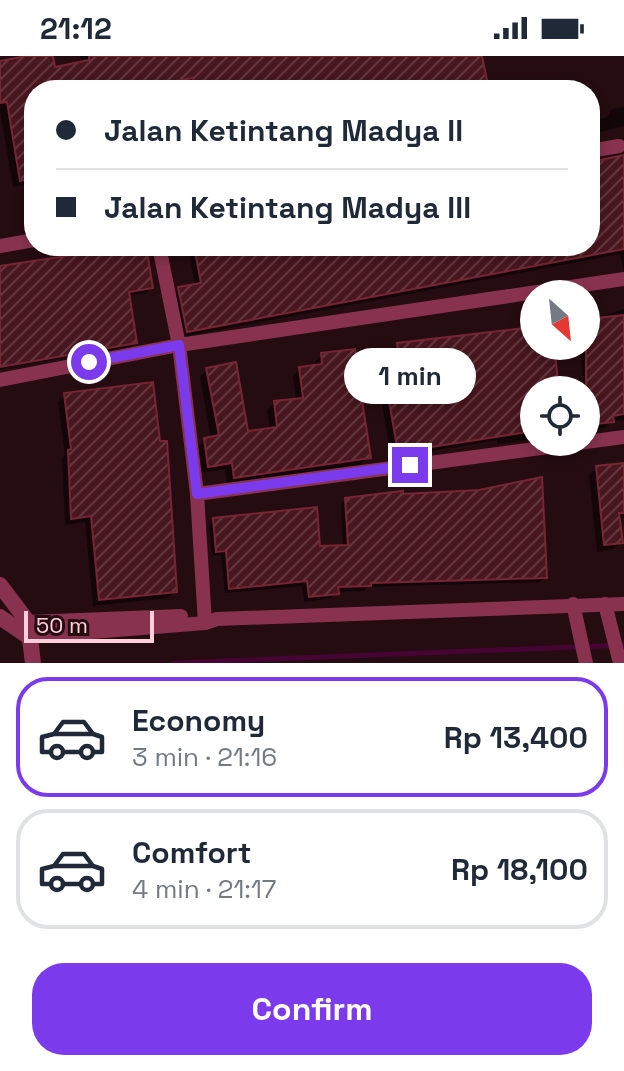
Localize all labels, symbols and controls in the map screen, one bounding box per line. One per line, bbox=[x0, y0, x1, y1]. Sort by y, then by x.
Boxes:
text: 21:12 bbox=[40, 9, 112, 48]
text: Jalan Ketintang Madya II bbox=[104, 111, 463, 150]
text: Jalan Ketintang Madya III bbox=[104, 188, 471, 227]
north arrow bbox=[520, 280, 600, 360]
map controls bbox=[520, 280, 600, 456]
route start bbox=[71, 344, 107, 380]
callout: 1 min bbox=[344, 349, 476, 405]
text: 1 min bbox=[378, 359, 442, 393]
button: locate bbox=[520, 376, 600, 456]
route end bbox=[392, 447, 428, 483]
scale bar bbox=[24, 607, 154, 643]
text: 50 m bbox=[36, 611, 88, 639]
icon: car bbox=[36, 701, 108, 773]
text: Economy bbox=[132, 701, 265, 740]
text: Rp 13,400 bbox=[444, 718, 588, 757]
text: 3 min · 21:16 bbox=[132, 740, 277, 774]
icon: car bbox=[36, 833, 108, 905]
text: Comfort bbox=[132, 833, 251, 872]
text: Rp 18,100 bbox=[451, 850, 588, 889]
text: 4 min · 21:17 bbox=[132, 872, 276, 906]
button: Confirm bbox=[32, 963, 592, 1055]

